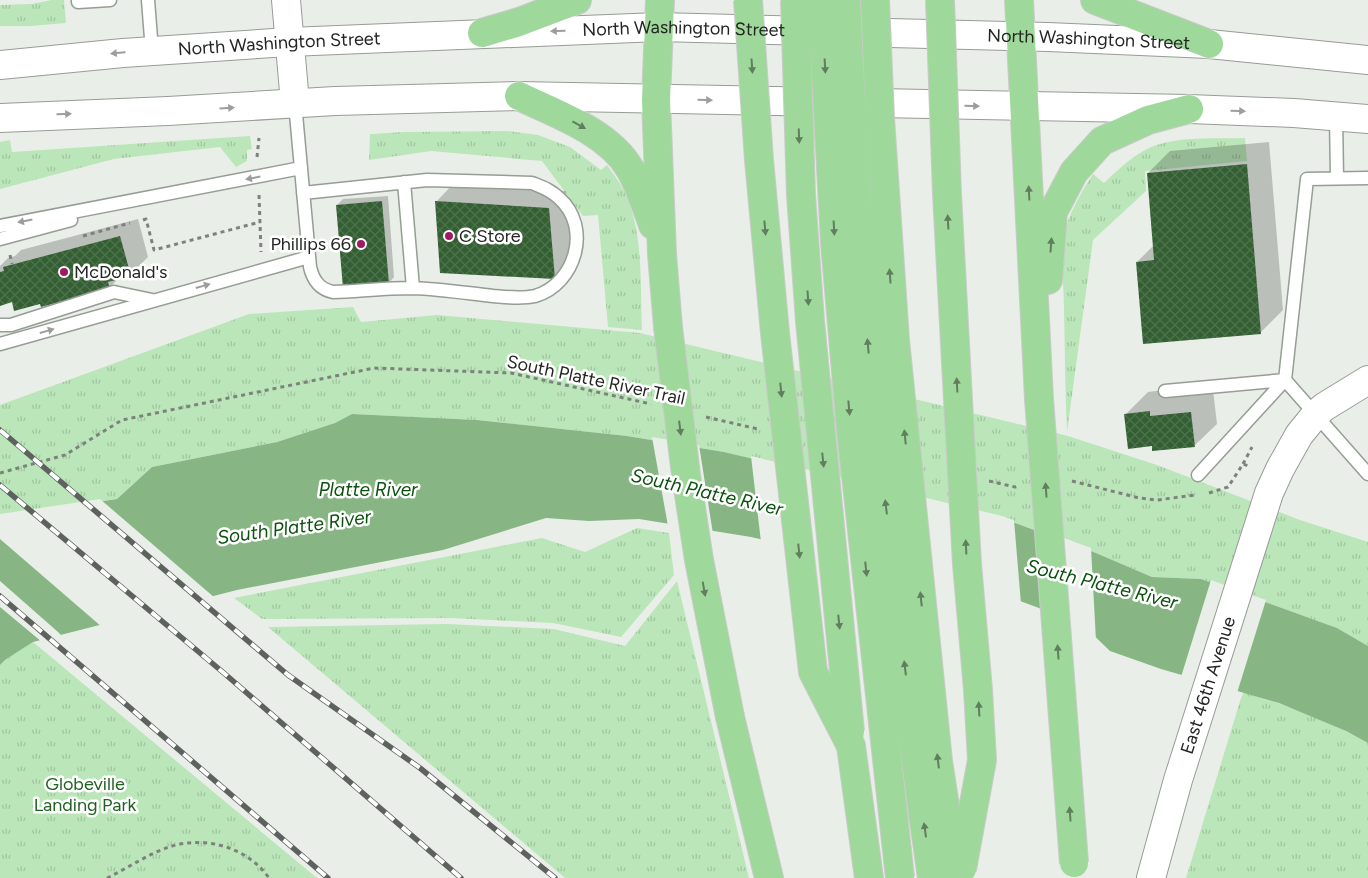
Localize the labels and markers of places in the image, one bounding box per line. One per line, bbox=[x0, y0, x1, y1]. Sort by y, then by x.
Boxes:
place label: C Store bbox=[459, 225, 521, 247]
marker: C Store bbox=[443, 230, 455, 242]
place label: Phillips 66 bbox=[270, 233, 351, 255]
marker: Phillips 66 bbox=[355, 238, 367, 250]
place label: McDonald's bbox=[74, 261, 168, 283]
marker: McDonald's bbox=[58, 266, 70, 278]

